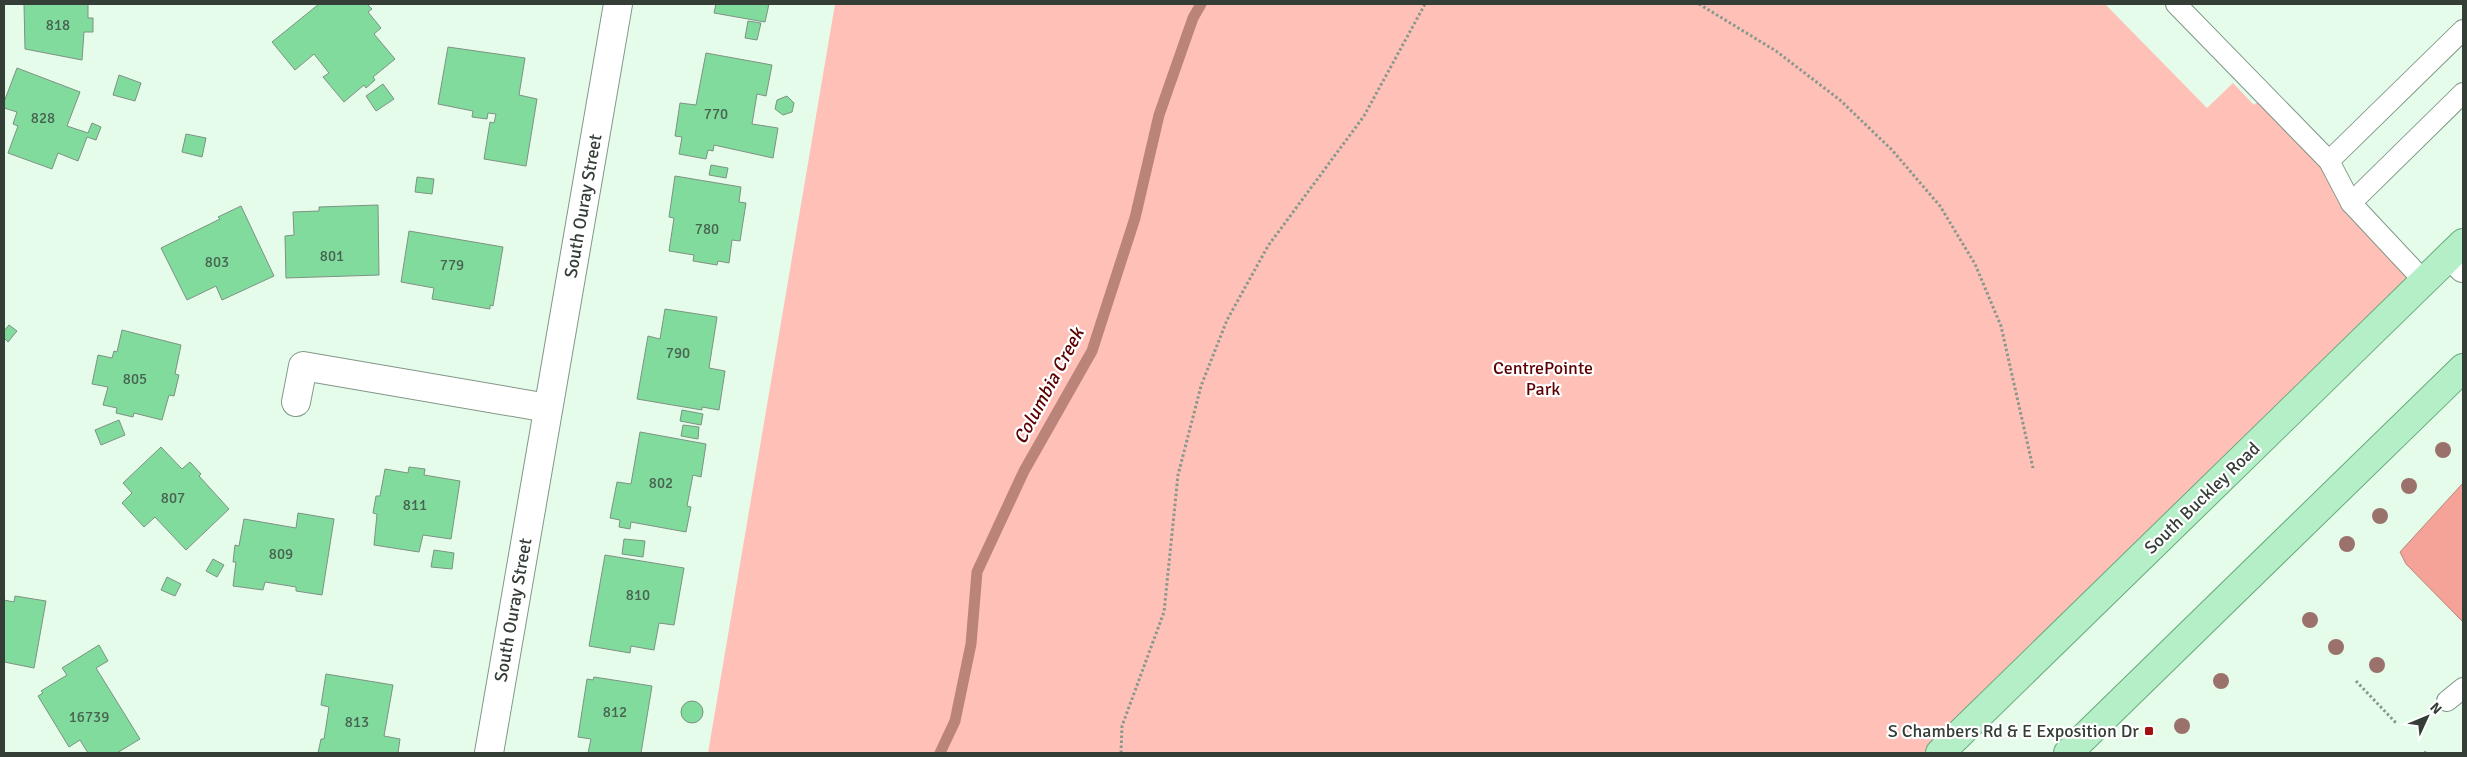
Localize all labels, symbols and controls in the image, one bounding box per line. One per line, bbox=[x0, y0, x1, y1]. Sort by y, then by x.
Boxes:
house number: 818 bbox=[46, 16, 70, 34]
house number: 770 bbox=[704, 105, 728, 123]
house number: 828 bbox=[31, 109, 55, 127]
street label: South Ouray Street bbox=[560, 132, 606, 280]
house number: 780 bbox=[695, 220, 719, 238]
house number: 801 bbox=[320, 247, 344, 265]
house number: 803 bbox=[205, 253, 229, 271]
house number: 779 bbox=[440, 256, 464, 274]
water label: Columbia Creek bbox=[1008, 323, 1090, 448]
house number: 790 bbox=[666, 344, 690, 362]
park label: CentrePointe Park bbox=[1493, 357, 1593, 400]
house number: 805 bbox=[123, 370, 147, 388]
street label: South Buckley Road bbox=[2140, 437, 2264, 559]
house number: 802 bbox=[649, 474, 673, 492]
house number: 807 bbox=[161, 489, 185, 507]
house number: 811 bbox=[403, 496, 427, 514]
street label: South Ouray Street bbox=[490, 536, 536, 684]
house number: 809 bbox=[269, 545, 293, 563]
house number: 810 bbox=[626, 586, 650, 604]
north arrow bbox=[2402, 692, 2452, 742]
text: N bbox=[2426, 699, 2445, 718]
house number: 812 bbox=[603, 703, 627, 721]
house number: 16739 bbox=[69, 708, 109, 726]
house number: 813 bbox=[345, 713, 369, 731]
place label: S Chambers Rd & E Exposition Dr bbox=[1888, 720, 2139, 742]
marker: S Chambers Rd & E Exposition Dr bbox=[2143, 725, 2155, 737]

